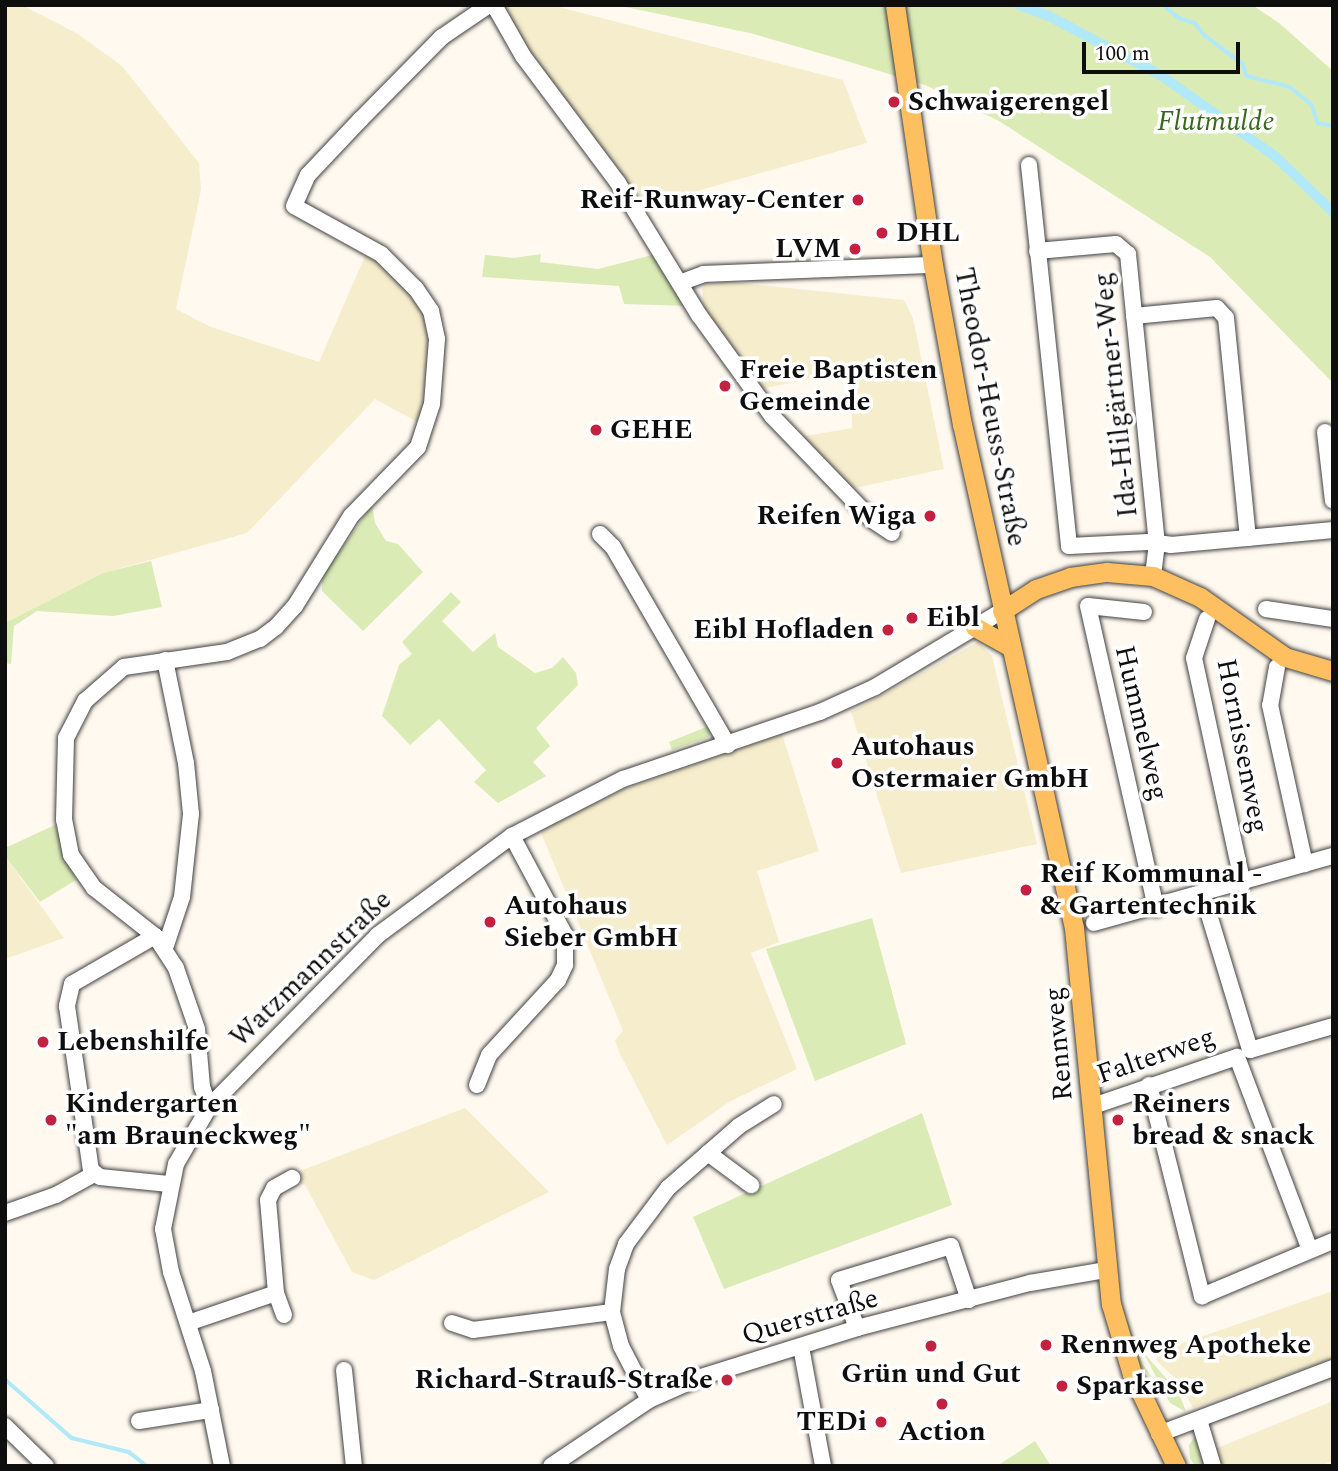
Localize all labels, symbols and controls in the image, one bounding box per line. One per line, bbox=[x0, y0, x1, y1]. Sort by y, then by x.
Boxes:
scale bar bbox=[1086, 28, 1244, 72]
text: 100 m bbox=[1095, 38, 1150, 70]
place label: Schwaigerengel bbox=[908, 85, 1109, 119]
marker: Schwaigerengel bbox=[886, 94, 902, 110]
park label: Flutmulde bbox=[1157, 105, 1275, 139]
place label: Reif-Runway-Center bbox=[579, 183, 844, 217]
marker: Reif-Runway-Center bbox=[850, 192, 866, 208]
place label: DHL bbox=[896, 216, 960, 250]
marker: DHL bbox=[874, 225, 890, 241]
place label: LVM bbox=[775, 232, 841, 266]
marker: LVM bbox=[847, 241, 863, 257]
street label: Theodor-Heuss-Straße bbox=[946, 265, 1034, 549]
street label: Ida-Hilgärtner-Weg bbox=[1086, 271, 1146, 519]
place label: Freie Baptisten Gemeinde bbox=[739, 353, 937, 419]
marker: Freie Baptisten Gemeinde bbox=[717, 378, 733, 394]
place label: GEHE bbox=[610, 413, 693, 447]
marker: GEHE bbox=[588, 422, 604, 438]
place label: Reifen Wiga bbox=[757, 499, 916, 533]
marker: Reifen Wiga bbox=[922, 508, 938, 524]
place label: Eibl bbox=[926, 601, 980, 635]
marker: Eibl bbox=[904, 610, 920, 626]
place label: Eibl Hofladen bbox=[693, 613, 874, 647]
marker: Eibl Hofladen bbox=[880, 622, 896, 638]
street label: Hummelweg bbox=[1107, 642, 1175, 804]
street label: Hornissenweg bbox=[1209, 656, 1275, 836]
place label: Autohaus Ostermaier GmbH bbox=[851, 730, 1089, 796]
marker: Autohaus Ostermaier GmbH bbox=[829, 755, 845, 771]
place label: Reif Kommunal - & Gartentechnik bbox=[1040, 857, 1262, 923]
marker: Reif Kommunal - & Gartentechnik bbox=[1018, 882, 1034, 898]
street label: Watzmannstraße bbox=[223, 883, 399, 1055]
place label: Autohaus Sieber GmbH bbox=[504, 889, 678, 955]
marker: Autohaus Sieber GmbH bbox=[482, 914, 498, 930]
street label: Rennweg bbox=[1037, 986, 1081, 1102]
street label: Falterweg bbox=[1092, 1020, 1220, 1092]
place label: Lebenshilfe bbox=[57, 1025, 209, 1059]
marker: Lebenshilfe bbox=[35, 1034, 51, 1050]
place label: Kindergarten "am Brauneckweg" bbox=[65, 1087, 311, 1153]
place label: Reiners bread & snack bbox=[1132, 1087, 1314, 1153]
marker: Kindergarten "am Brauneckweg" bbox=[43, 1112, 59, 1128]
marker: Reiners bread & snack bbox=[1110, 1112, 1126, 1128]
street label: Querstraße bbox=[738, 1281, 882, 1353]
place label: Rennweg Apotheke bbox=[1060, 1328, 1311, 1362]
marker: Rennweg Apotheke bbox=[1038, 1337, 1054, 1353]
marker: Grün und Gut bbox=[923, 1338, 939, 1354]
place label: Grün und Gut bbox=[841, 1357, 1021, 1391]
place label: Richard-Strauß-Straße bbox=[414, 1363, 713, 1397]
place label: Sparkasse bbox=[1076, 1369, 1204, 1403]
marker: Richard-Strauß-Straße bbox=[719, 1372, 735, 1388]
marker: Sparkasse bbox=[1054, 1378, 1070, 1394]
marker: Action bbox=[934, 1396, 950, 1412]
place label: TEDi bbox=[797, 1405, 867, 1439]
marker: TEDi bbox=[873, 1414, 889, 1430]
place label: Action bbox=[898, 1415, 986, 1449]

